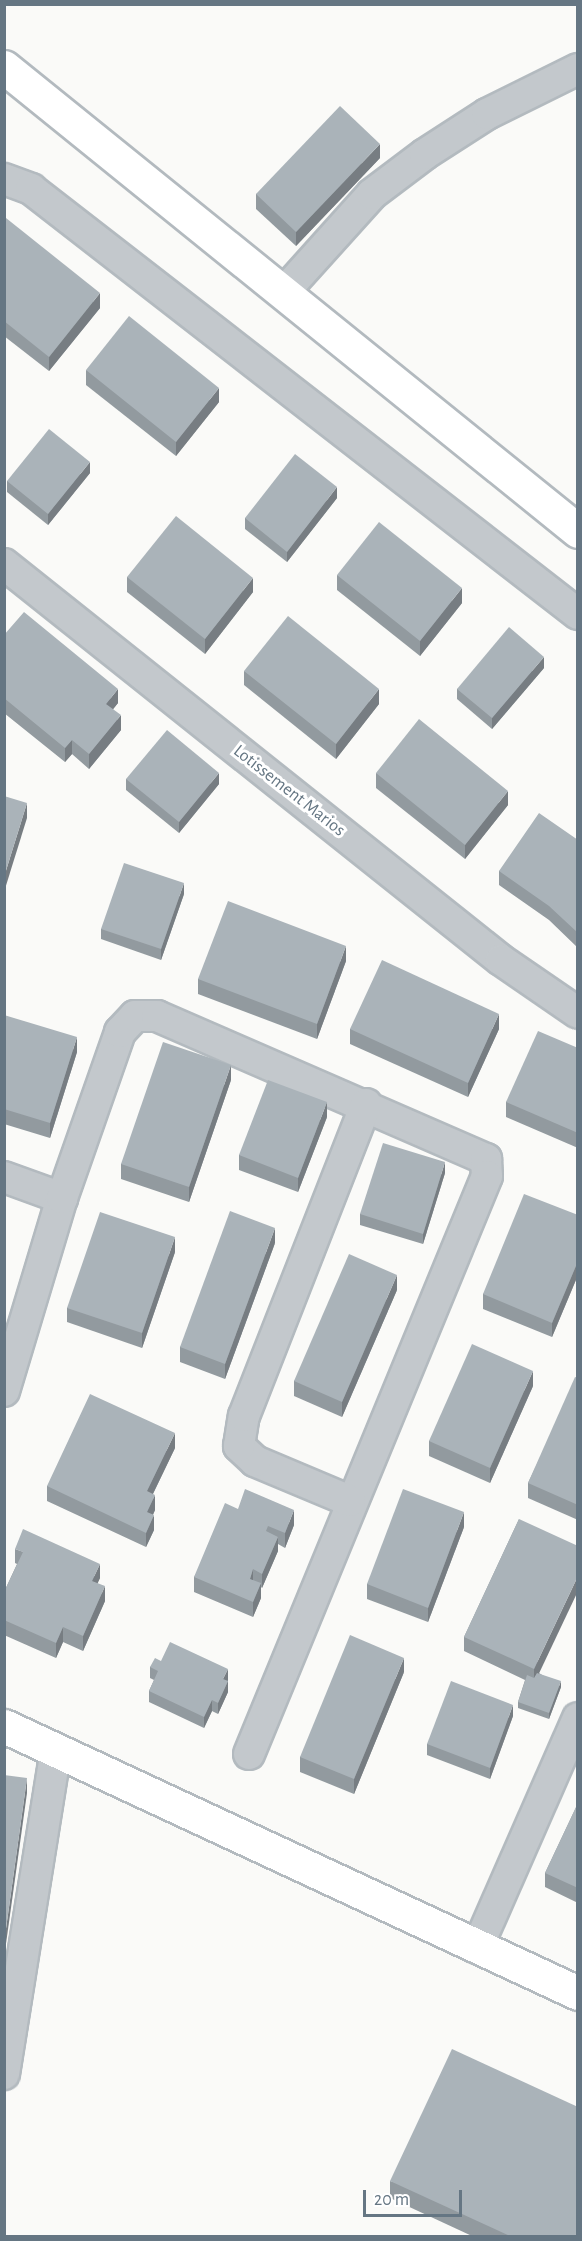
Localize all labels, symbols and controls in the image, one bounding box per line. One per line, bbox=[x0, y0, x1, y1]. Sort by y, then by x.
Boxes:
street label: Lotissement Marios bbox=[229, 741, 349, 841]
scale bar bbox=[366, 2178, 465, 2216]
text: 20 m bbox=[374, 2191, 409, 2209]

